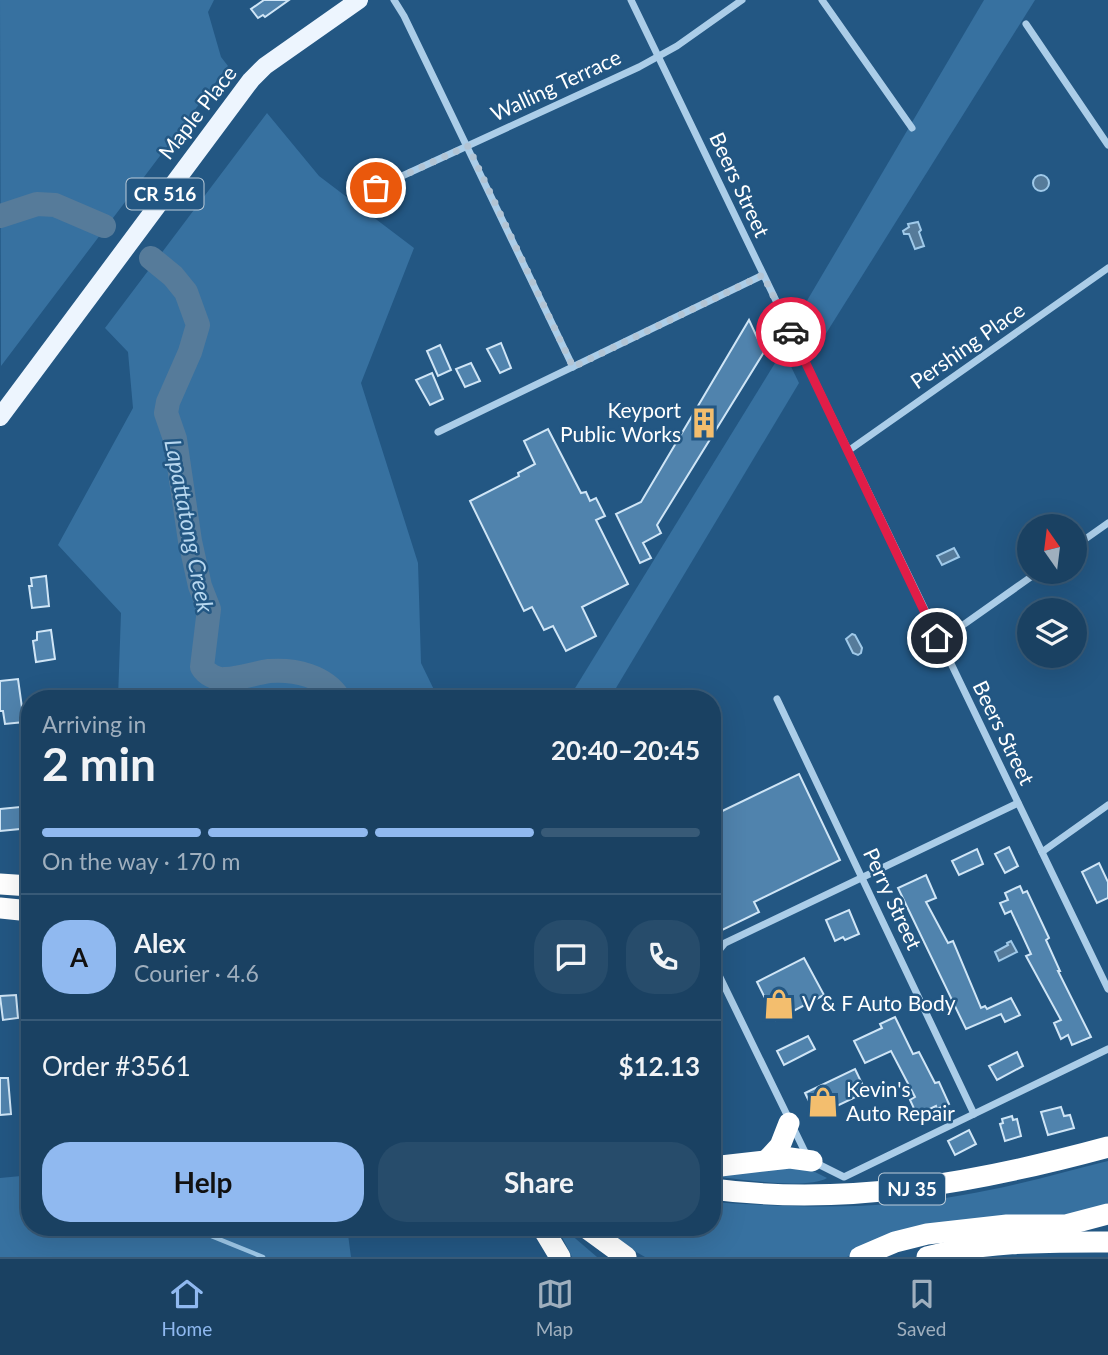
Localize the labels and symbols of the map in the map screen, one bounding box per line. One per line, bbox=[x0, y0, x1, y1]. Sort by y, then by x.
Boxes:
street label: Walling Terrace bbox=[486, 44, 624, 126]
street label: Maple Place bbox=[153, 60, 241, 164]
street label: Beers Street bbox=[705, 128, 776, 241]
pin bbox=[346, 158, 406, 218]
road number: CR 516 bbox=[127, 178, 204, 210]
street label: Pershing Place bbox=[905, 296, 1029, 393]
courier bbox=[756, 297, 826, 367]
place label: Keyport Public Works bbox=[560, 397, 681, 446]
building icon: Keyport Public Works bbox=[687, 406, 721, 440]
water label: Lapattatong Creek bbox=[159, 437, 221, 616]
north arrow bbox=[1017, 514, 1087, 584]
pin bbox=[907, 608, 967, 668]
street label: Beers Street bbox=[968, 676, 1041, 789]
street label: Perry Street bbox=[859, 843, 928, 954]
shop icon: V & F Auto Body bbox=[762, 987, 796, 1021]
place label: V & F Auto Body bbox=[802, 990, 956, 1015]
place label: Kevin's Auto Repair bbox=[846, 1076, 955, 1125]
shop icon: Kevin's Auto Repair bbox=[806, 1085, 840, 1119]
road number: NJ 35 bbox=[879, 1174, 945, 1204]

